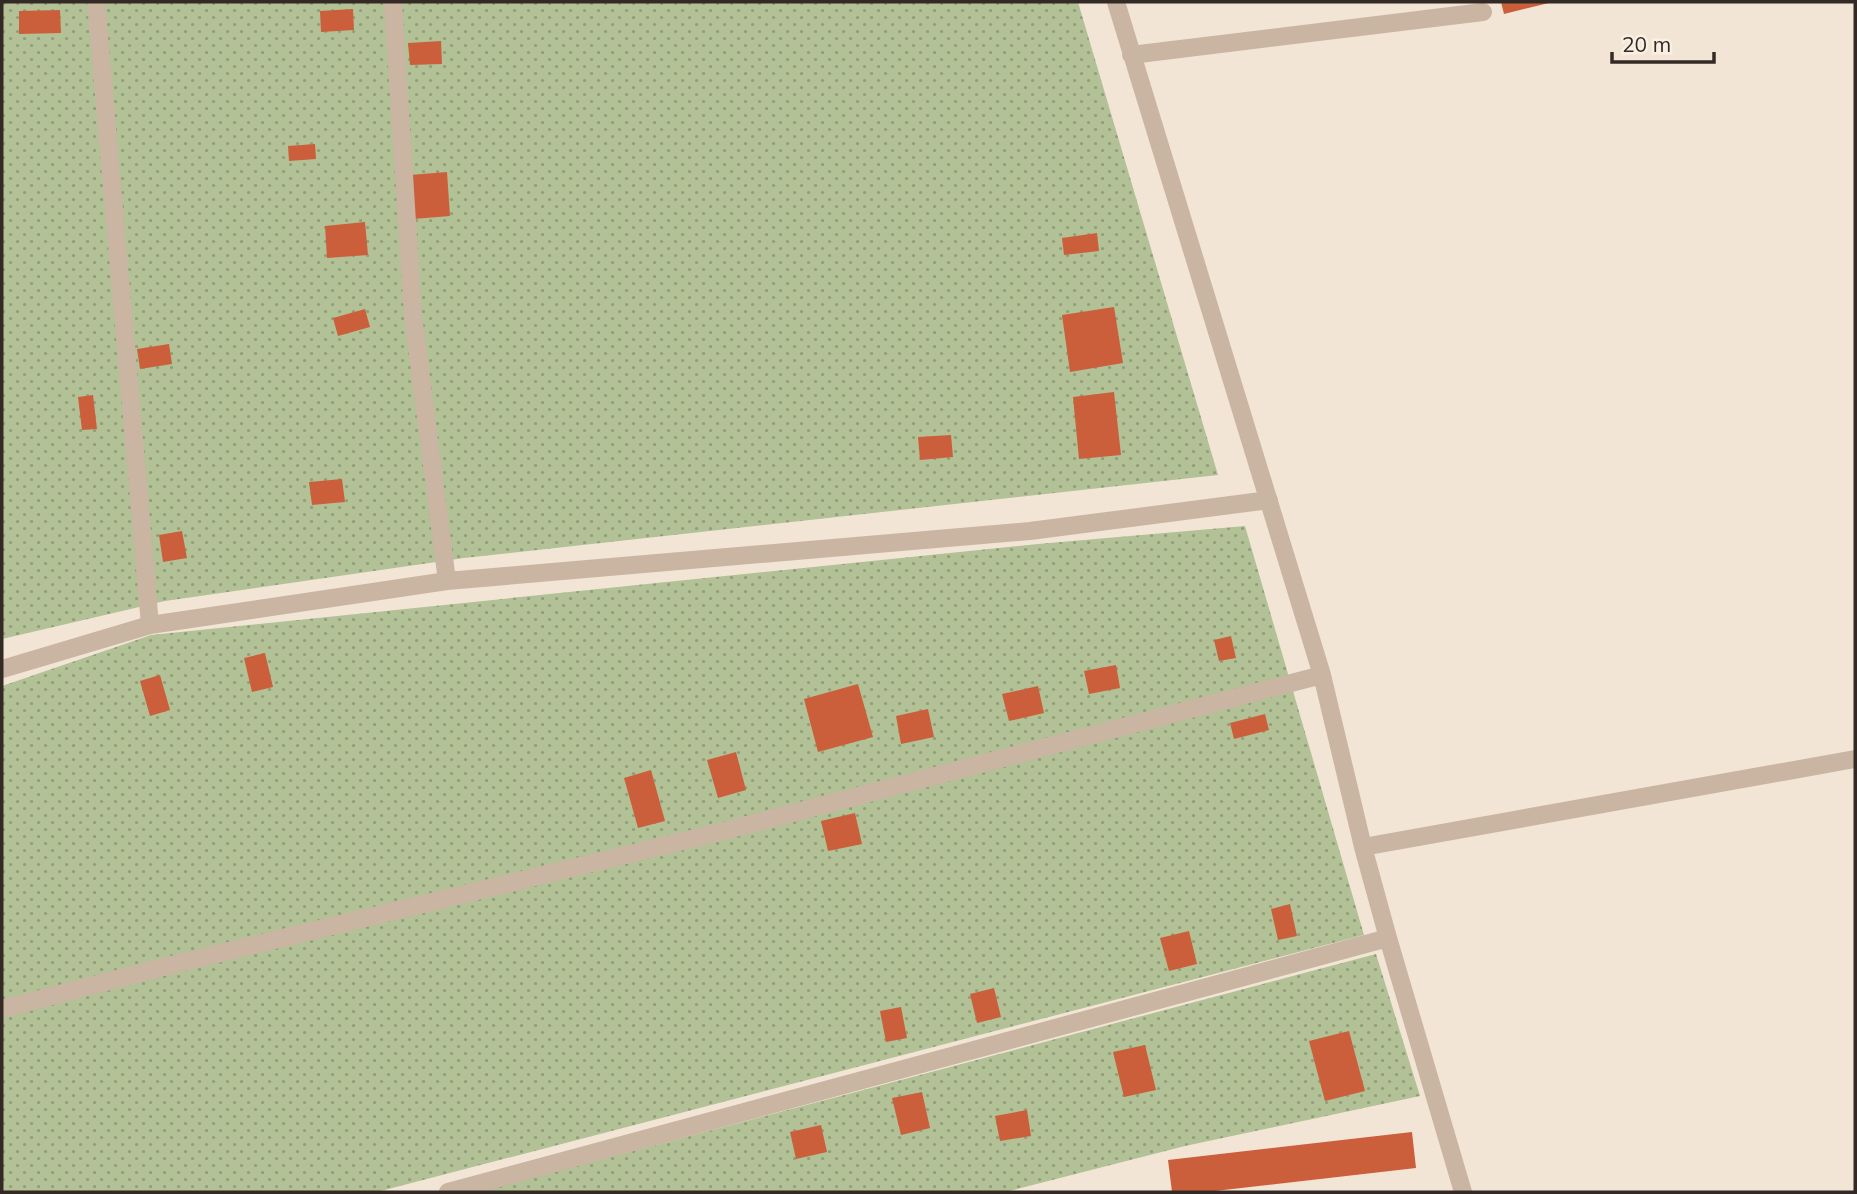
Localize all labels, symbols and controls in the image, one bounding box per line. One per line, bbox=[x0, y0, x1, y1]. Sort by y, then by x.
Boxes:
scale bar bbox=[1612, 21, 1714, 65]
text: 20 m bbox=[1622, 31, 1671, 57]

